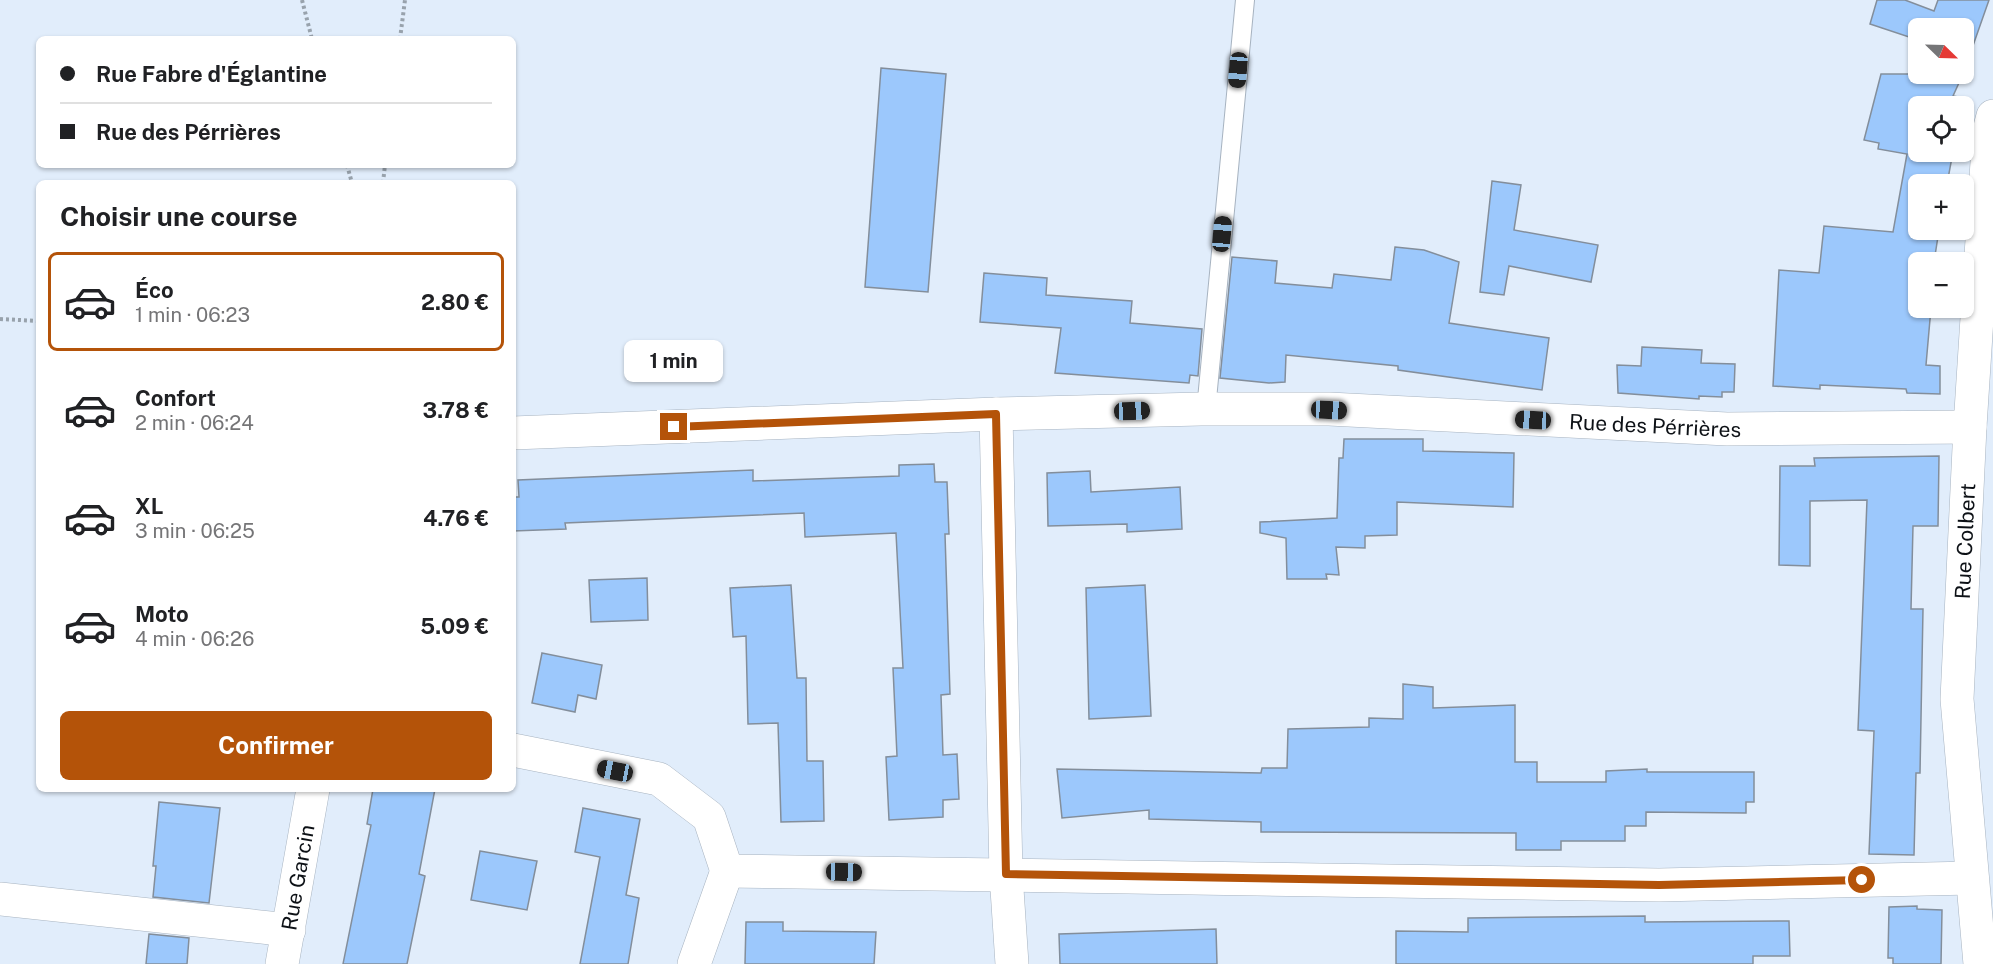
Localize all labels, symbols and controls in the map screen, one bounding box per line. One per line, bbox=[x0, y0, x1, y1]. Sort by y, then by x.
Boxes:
north arrow bbox=[1908, 18, 1974, 84]
map controls bbox=[1908, 18, 1974, 318]
car bbox=[1227, 51, 1249, 89]
text: Rue Fabre d'Églantine bbox=[96, 61, 327, 87]
button: locate bbox=[1908, 96, 1974, 162]
text: Rue des Pérrières bbox=[96, 119, 281, 145]
button: + bbox=[1908, 174, 1974, 240]
text: Choisir une course bbox=[60, 200, 298, 232]
car bbox=[1211, 215, 1233, 253]
button: − bbox=[1908, 252, 1974, 318]
icon: car bbox=[63, 275, 117, 329]
text: Éco bbox=[135, 277, 174, 303]
text: 2.80 € bbox=[421, 289, 489, 315]
text: 1 min · 06:23 bbox=[135, 303, 250, 327]
callout: 1 min bbox=[624, 340, 724, 382]
text: 1 min bbox=[649, 349, 698, 373]
icon: car bbox=[63, 383, 117, 437]
text: Confort bbox=[135, 385, 216, 411]
text: 3.78 € bbox=[423, 397, 489, 423]
car bbox=[1311, 400, 1347, 420]
car bbox=[1114, 401, 1150, 421]
street label: Rue des Pérrières bbox=[1569, 409, 1741, 442]
car bbox=[1515, 410, 1551, 430]
text: 2 min · 06:24 bbox=[135, 411, 254, 435]
route end bbox=[660, 413, 687, 440]
street label: Rue Colbert bbox=[1949, 483, 1980, 600]
icon: car bbox=[63, 491, 117, 545]
text: XL bbox=[135, 493, 163, 519]
text: 4.76 € bbox=[423, 505, 489, 531]
text: 3 min · 06:25 bbox=[135, 519, 255, 543]
icon: car bbox=[63, 599, 117, 653]
text: Moto bbox=[135, 601, 189, 627]
text: 5.09 € bbox=[420, 613, 489, 639]
text: 4 min · 06:26 bbox=[135, 627, 254, 651]
button: Confirmer bbox=[60, 711, 492, 780]
car bbox=[596, 759, 634, 783]
street label: Rue Garcin bbox=[276, 823, 319, 932]
car bbox=[826, 863, 862, 881]
route start bbox=[1848, 866, 1875, 893]

